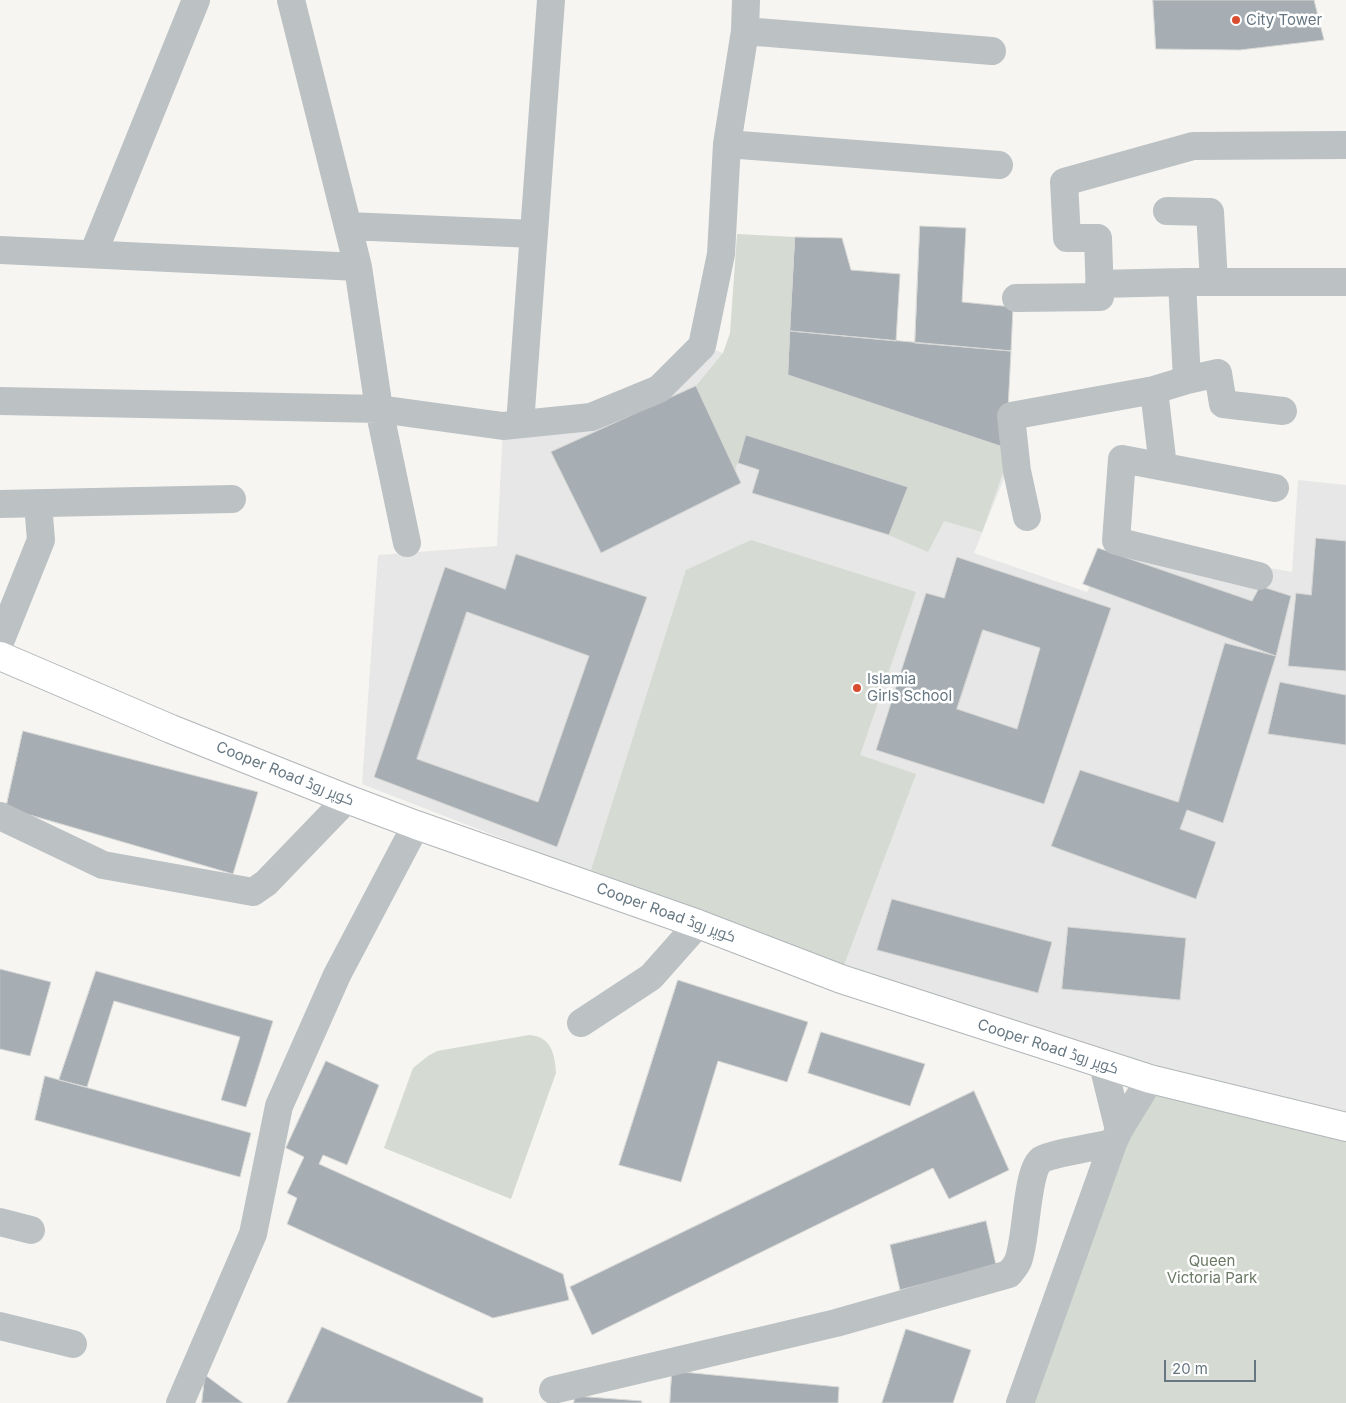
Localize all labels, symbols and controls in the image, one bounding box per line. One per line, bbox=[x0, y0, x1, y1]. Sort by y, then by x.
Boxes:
place label: City Tower bbox=[1246, 11, 1322, 29]
marker: City Tower bbox=[1230, 14, 1242, 26]
place label: Islamia Girls School bbox=[867, 670, 952, 705]
marker: Islamia Girls School bbox=[851, 682, 863, 694]
street label: Cooper Road کوپر روڈ bbox=[213, 738, 357, 810]
street label: Cooper Road کوپر روڈ bbox=[594, 879, 738, 947]
street label: Cooper Road کوپر روڈ bbox=[975, 1016, 1121, 1078]
park label: Queen Victoria Park bbox=[1167, 1252, 1257, 1287]
scale bar bbox=[1166, 1350, 1258, 1382]
text: 20 m bbox=[1172, 1359, 1208, 1378]

